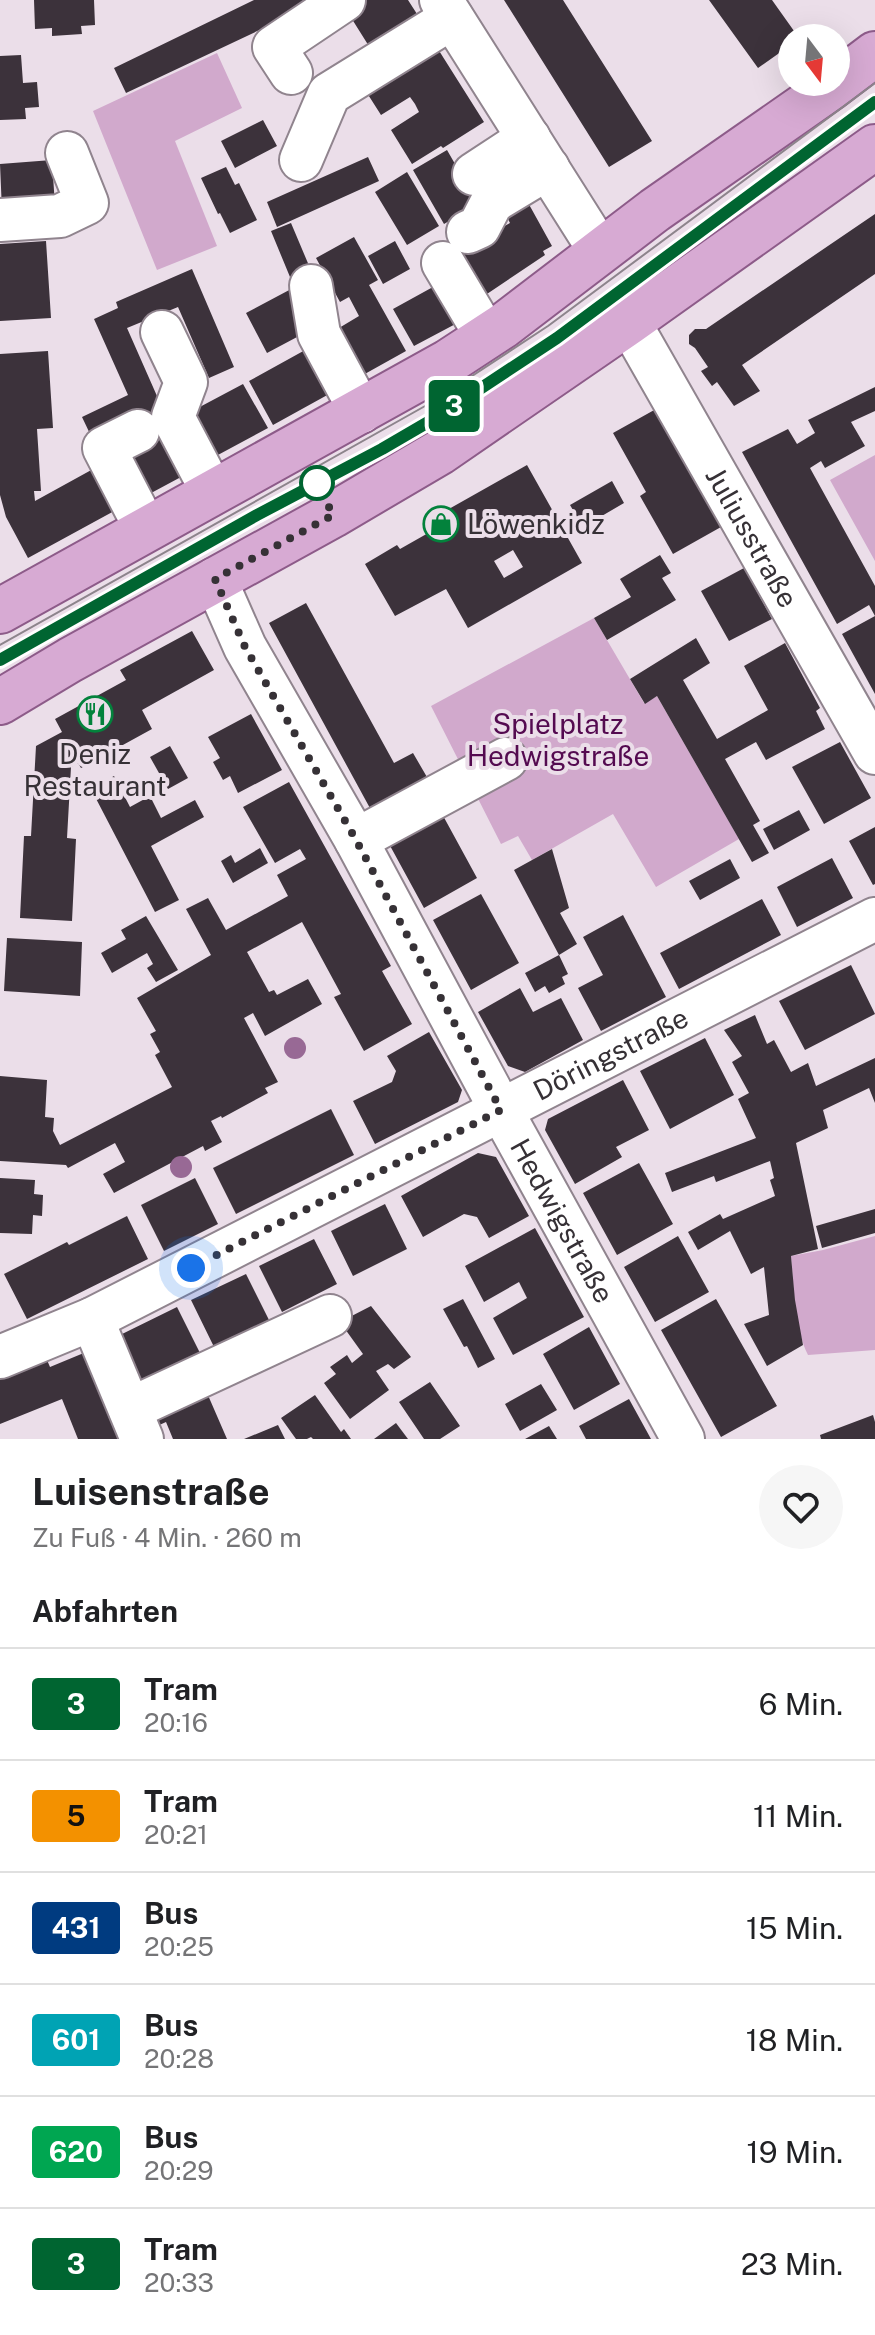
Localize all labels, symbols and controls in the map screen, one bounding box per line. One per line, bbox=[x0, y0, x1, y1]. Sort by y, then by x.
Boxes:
north arrow bbox=[778, 24, 850, 96]
map controls bbox=[778, 24, 850, 96]
line badge: 3 bbox=[428, 380, 480, 432]
text: 3 bbox=[445, 389, 463, 422]
street label: Juliusstraße bbox=[699, 461, 805, 613]
unlabelled marker bbox=[300, 466, 334, 500]
shop icon: Löwenkidz bbox=[422, 505, 460, 543]
place label: Löwenkidz bbox=[467, 507, 605, 540]
restaurant icon: Deniz Restaurant bbox=[76, 695, 114, 733]
park label: Spielplatz Hedwigstraße bbox=[467, 707, 649, 772]
place label: Deniz Restaurant bbox=[23, 737, 167, 802]
street label: Döringstraße bbox=[527, 1000, 693, 1107]
street label: Hedwigstraße bbox=[504, 1133, 621, 1308]
your location bbox=[171, 1248, 211, 1288]
button: heart bbox=[759, 1465, 843, 1549]
text: Luisenstraße bbox=[32, 1469, 270, 1514]
text: Zu Fuß · 4 Min. · 260 m bbox=[32, 1522, 302, 1553]
text: Abfahrten bbox=[32, 1593, 178, 1629]
text: Tram bbox=[144, 1671, 218, 1707]
text: 6 Min. bbox=[759, 1686, 843, 1722]
text: 3 bbox=[67, 1687, 85, 1720]
text: 20:16 bbox=[144, 1707, 208, 1738]
text: Tram bbox=[144, 1783, 218, 1819]
text: 11 Min. bbox=[753, 1798, 843, 1834]
text: 5 bbox=[67, 1799, 85, 1832]
text: 20:21 bbox=[144, 1819, 208, 1850]
text: Bus bbox=[144, 1895, 198, 1931]
text: 15 Min. bbox=[746, 1910, 843, 1946]
text: 431 bbox=[52, 1911, 100, 1944]
text: 20:25 bbox=[144, 1931, 214, 1962]
text: Bus bbox=[144, 2007, 198, 2043]
text: 18 Min. bbox=[746, 2022, 843, 2058]
text: 601 bbox=[52, 2023, 100, 2056]
text: 20:28 bbox=[144, 2043, 214, 2074]
text: Bus bbox=[144, 2119, 198, 2155]
text: 19 Min. bbox=[747, 2134, 843, 2170]
text: 620 bbox=[49, 2135, 103, 2168]
text: 20:29 bbox=[144, 2155, 214, 2186]
text: Tram bbox=[144, 2231, 218, 2267]
text: 23 Min. bbox=[741, 2246, 843, 2282]
text: 3 bbox=[67, 2247, 85, 2280]
text: 20:33 bbox=[144, 2267, 214, 2298]

